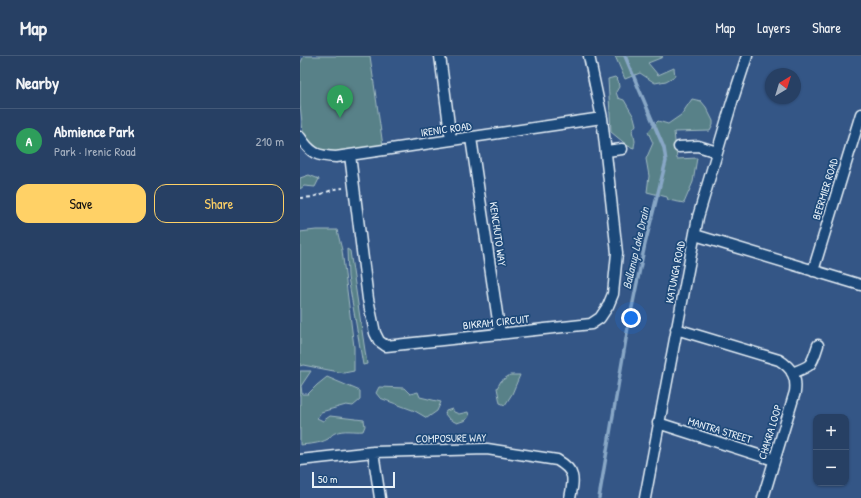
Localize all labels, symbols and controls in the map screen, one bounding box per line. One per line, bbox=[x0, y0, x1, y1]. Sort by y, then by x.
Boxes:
text: Map bbox=[20, 15, 47, 41]
text: Map bbox=[715, 18, 735, 37]
text: Layers bbox=[757, 18, 790, 37]
text: Share bbox=[812, 18, 841, 37]
north arrow bbox=[765, 68, 801, 104]
text: Nearby bbox=[16, 71, 59, 94]
pin: A bbox=[327, 85, 353, 118]
street label: IRENIC ROAD bbox=[420, 118, 473, 139]
text: Abmience Park bbox=[54, 121, 134, 142]
text: A bbox=[26, 132, 32, 150]
text: 210 m bbox=[256, 132, 284, 150]
text: Park · Irenic Road bbox=[54, 142, 136, 160]
street label: BEERMIER ROAD bbox=[809, 156, 841, 221]
button: Save bbox=[16, 184, 146, 223]
button: Share bbox=[154, 184, 284, 223]
street label: KENCHUTO WAY bbox=[487, 201, 509, 267]
water label: Ballanup Lake Drain bbox=[618, 204, 654, 291]
street label: KATUNGA ROAD bbox=[662, 239, 688, 304]
your location bbox=[621, 308, 641, 328]
street label: BIKRAM CIRCUIT bbox=[462, 311, 531, 332]
street label: CHAKRA LOOP bbox=[755, 403, 785, 461]
street label: MANTRA STREET bbox=[686, 414, 754, 447]
map controls bbox=[813, 414, 849, 486]
button: + bbox=[813, 414, 849, 450]
street label: COMPOSURE WAY bbox=[416, 430, 487, 446]
button: − bbox=[813, 450, 849, 486]
scale bar bbox=[312, 470, 395, 489]
text: 50 m bbox=[318, 472, 338, 486]

